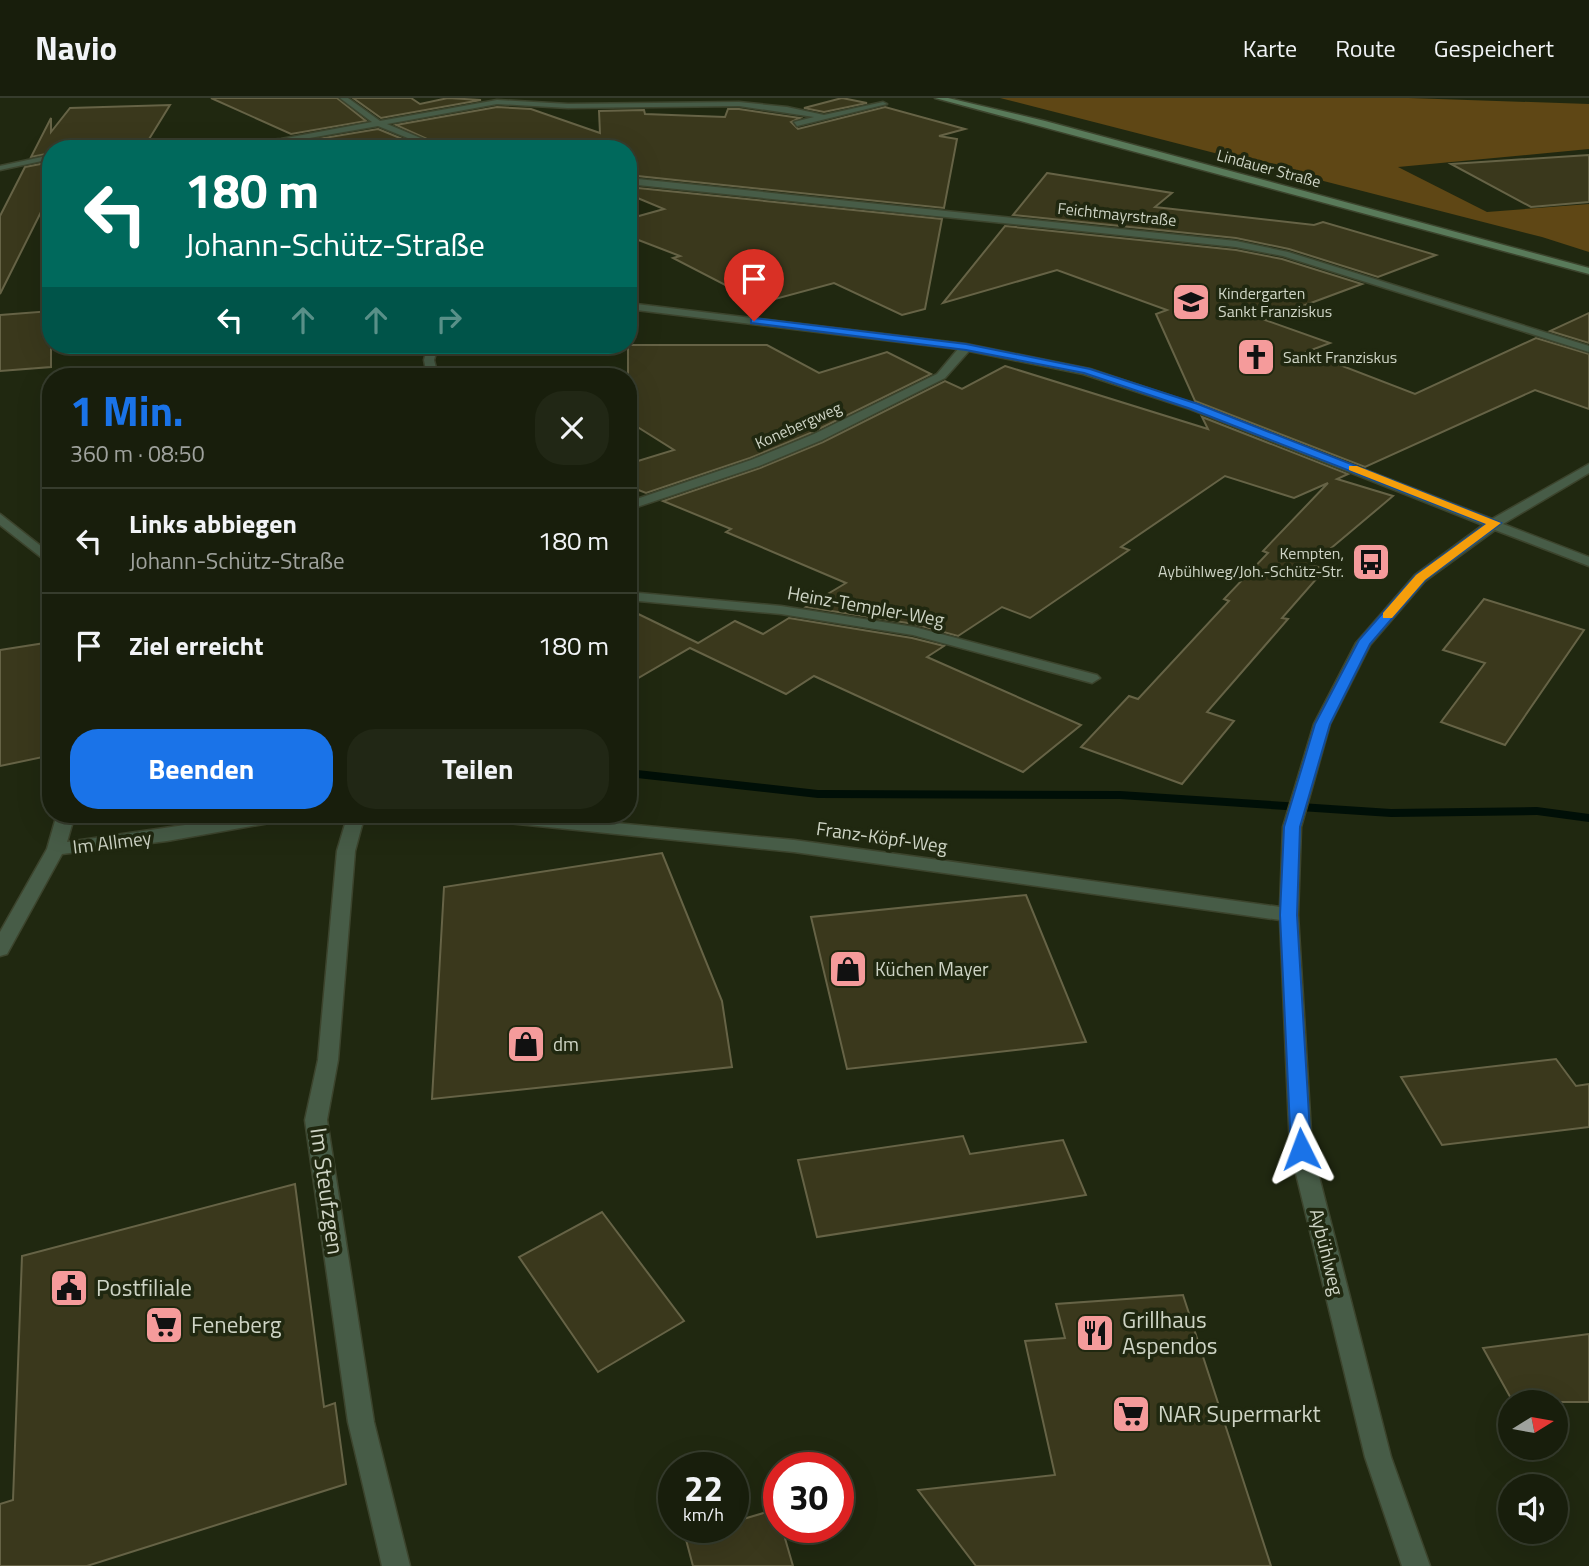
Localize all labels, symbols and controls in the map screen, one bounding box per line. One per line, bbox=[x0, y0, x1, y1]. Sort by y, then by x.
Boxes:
text: Navio bbox=[35, 23, 117, 73]
text: Karte bbox=[1243, 30, 1297, 66]
text: Route bbox=[1335, 30, 1396, 66]
text: Gespeichert bbox=[1434, 30, 1554, 66]
street label: Lindauer Straße bbox=[1214, 143, 1324, 193]
text: 180 m bbox=[185, 152, 319, 227]
icon: left bbox=[70, 168, 161, 259]
street label: Feichtmayrstraße bbox=[1056, 196, 1178, 232]
text: Johann-Schütz-Straße bbox=[185, 220, 485, 268]
pin bbox=[724, 249, 784, 321]
icon: arrive bbox=[735, 260, 773, 298]
school or university icon: Kindergarten Sankt Franziskus bbox=[1170, 281, 1212, 323]
place label: Kindergarten Sankt Franziskus bbox=[1218, 281, 1332, 323]
icon: left bbox=[211, 301, 249, 339]
icon: ahead bbox=[284, 301, 322, 339]
icon: ahead bbox=[357, 301, 395, 339]
icon: right bbox=[430, 301, 468, 339]
church icon: Sankt Franziskus bbox=[1235, 336, 1277, 378]
place label: Sankt Franziskus bbox=[1283, 345, 1397, 369]
text: 1 Min. bbox=[70, 378, 184, 442]
button: close bbox=[535, 391, 609, 465]
street label: Konebergweg bbox=[751, 395, 845, 455]
text: 360 m · 08:50 bbox=[70, 436, 205, 471]
text: Links abbiegen bbox=[129, 504, 297, 543]
text: 180 m bbox=[538, 521, 609, 560]
icon: left bbox=[70, 522, 108, 560]
place label: Kempten, Aybühlweg/Joh.-Schütz-Str. bbox=[1158, 541, 1344, 583]
bus stop icon: Kempten, Aybühlweg/Joh.-Schütz-Str. bbox=[1350, 541, 1392, 583]
text: Johann-Schütz-Straße bbox=[129, 543, 345, 578]
street label: Heinz-Templer-Weg bbox=[785, 577, 947, 634]
text: Ziel erreicht bbox=[129, 626, 264, 665]
text: 180 m bbox=[538, 626, 609, 665]
icon: arrive bbox=[70, 627, 108, 665]
button: Beenden bbox=[70, 729, 333, 809]
button: Teilen bbox=[347, 729, 609, 809]
street label: Franz-Köpf-Weg bbox=[815, 813, 950, 860]
street label: Im Allmey bbox=[71, 822, 153, 861]
shop icon: Küchen Mayer bbox=[827, 948, 869, 990]
place label: Küchen Mayer bbox=[875, 954, 989, 983]
shop icon: dm bbox=[505, 1023, 547, 1065]
place label: dm bbox=[553, 1029, 579, 1058]
position arrow bbox=[1264, 1112, 1338, 1186]
street label: Im Steufzgen bbox=[301, 1125, 354, 1257]
street label: Aybühlweg bbox=[1303, 1205, 1352, 1299]
public building icon: Postfiliale bbox=[48, 1267, 90, 1309]
place label: Postfiliale bbox=[96, 1270, 192, 1305]
place label: Grillhaus Aspendos bbox=[1122, 1302, 1218, 1363]
supermarket icon: Feneberg bbox=[143, 1304, 185, 1346]
place label: Feneberg bbox=[191, 1307, 282, 1342]
restaurant icon: Grillhaus Aspendos bbox=[1074, 1312, 1116, 1354]
north arrow bbox=[1498, 1390, 1568, 1460]
map controls bbox=[1498, 1390, 1568, 1544]
supermarket icon: NAR Supermarkt bbox=[1110, 1393, 1152, 1435]
place label: NAR Supermarkt bbox=[1158, 1396, 1321, 1431]
speed limit sign: 30 bbox=[763, 1452, 854, 1543]
text: 22 bbox=[684, 1461, 723, 1515]
button: sound bbox=[1498, 1474, 1568, 1544]
text: km/h bbox=[683, 1501, 724, 1528]

